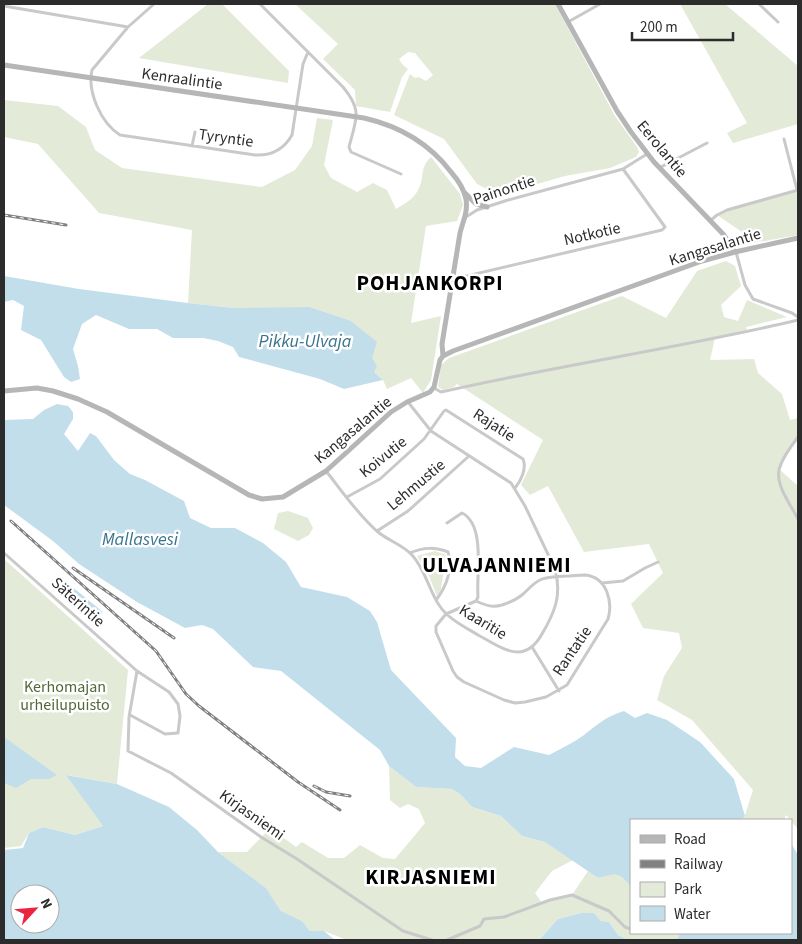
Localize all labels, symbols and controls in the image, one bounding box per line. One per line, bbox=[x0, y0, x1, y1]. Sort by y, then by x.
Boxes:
scale bar bbox=[632, 10, 733, 42]
text: 200 m bbox=[640, 17, 678, 38]
street label: Kenraalintie bbox=[140, 62, 224, 96]
street label: Eerolantie bbox=[632, 116, 692, 182]
street label: Tyryntie bbox=[197, 123, 255, 153]
street label: Painontie bbox=[470, 170, 538, 210]
street label: Notkotie bbox=[562, 217, 623, 251]
street label: Kangasalantie bbox=[666, 223, 764, 271]
district label: POHJANKORPI bbox=[356, 268, 504, 298]
water label: Pikku-Ulvaja bbox=[258, 329, 352, 354]
street label: Kangasalantie bbox=[310, 391, 396, 469]
street label: Rajatie bbox=[469, 403, 519, 447]
street label: Koivutie bbox=[355, 431, 411, 483]
street label: Lehmustie bbox=[382, 454, 450, 516]
water label: Mallasvesi bbox=[102, 527, 179, 552]
district label: ULVAJANNIEMI bbox=[422, 550, 572, 580]
street label: Säterintie bbox=[46, 572, 110, 632]
street label: Kaaritie bbox=[455, 599, 511, 645]
street label: Rantatie bbox=[547, 622, 597, 680]
park label: Kerhomajan urheilupuisto bbox=[20, 676, 110, 716]
street label: Kirjasniemi bbox=[215, 784, 289, 846]
legend bbox=[630, 819, 792, 934]
text: Road bbox=[674, 829, 706, 850]
text: Railway bbox=[674, 854, 723, 875]
district label: KIRJASNIEMI bbox=[365, 862, 497, 892]
text: Park bbox=[674, 879, 703, 900]
north arrow bbox=[10, 884, 60, 934]
text: N bbox=[35, 895, 57, 912]
text: Water bbox=[674, 904, 711, 925]

